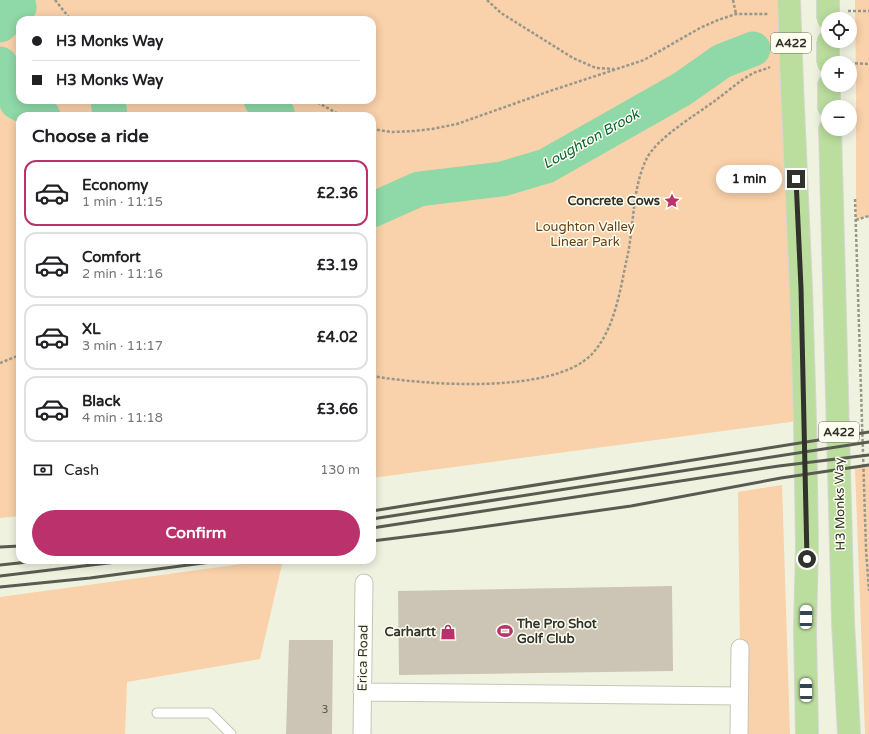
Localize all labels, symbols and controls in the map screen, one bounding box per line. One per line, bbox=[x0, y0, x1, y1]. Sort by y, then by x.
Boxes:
map controls bbox=[821, 12, 857, 136]
button: locate bbox=[821, 12, 857, 48]
text: H3 Monks Way bbox=[56, 32, 163, 50]
road number: A422 bbox=[771, 33, 811, 53]
button: + bbox=[821, 56, 857, 92]
text: H3 Monks Way bbox=[56, 71, 163, 89]
button: − bbox=[821, 100, 857, 136]
water label: Loughton Brook bbox=[540, 105, 643, 173]
text: Choose a ride bbox=[32, 125, 149, 147]
callout: 1 min bbox=[716, 165, 782, 193]
route end bbox=[787, 170, 805, 188]
text: 1 min bbox=[732, 171, 766, 187]
icon: car bbox=[34, 175, 70, 211]
text: Economy bbox=[82, 176, 148, 194]
text: £2.36 bbox=[317, 184, 358, 202]
place icon: Concrete Cows bbox=[663, 192, 681, 210]
place label: Concrete Cows bbox=[567, 193, 660, 209]
text: 1 min · 11:15 bbox=[82, 194, 163, 210]
park label: Loughton Valley Linear Park bbox=[535, 219, 635, 250]
icon: car bbox=[34, 247, 70, 283]
text: Comfort bbox=[82, 248, 141, 266]
text: £3.19 bbox=[317, 256, 358, 274]
text: 2 min · 11:16 bbox=[82, 266, 163, 282]
icon: car bbox=[34, 319, 70, 355]
text: XL bbox=[82, 320, 101, 338]
text: £4.02 bbox=[317, 328, 358, 346]
text: 3 min · 11:17 bbox=[82, 338, 163, 354]
icon: car bbox=[34, 391, 70, 427]
text: Black bbox=[82, 392, 121, 410]
text: £3.66 bbox=[317, 400, 358, 418]
text: 4 min · 11:18 bbox=[82, 410, 163, 426]
road number: A422 bbox=[819, 422, 859, 442]
street label: H3 Monks Way bbox=[831, 457, 849, 551]
icon: cash bbox=[32, 459, 54, 481]
text: Cash bbox=[64, 461, 99, 479]
text: 130 m bbox=[320, 462, 360, 478]
button: Confirm bbox=[32, 510, 360, 556]
route start bbox=[798, 550, 816, 568]
car bbox=[800, 605, 812, 629]
place label: The Pro Shot Golf Club bbox=[516, 616, 597, 647]
sports icon: The Pro Shot Golf Club bbox=[496, 622, 514, 640]
shop icon: Carhartt bbox=[439, 623, 457, 641]
place label: Carhartt bbox=[385, 624, 436, 640]
street label: Erica Road bbox=[354, 625, 372, 691]
car bbox=[800, 678, 812, 702]
house number: 3 bbox=[322, 703, 329, 716]

